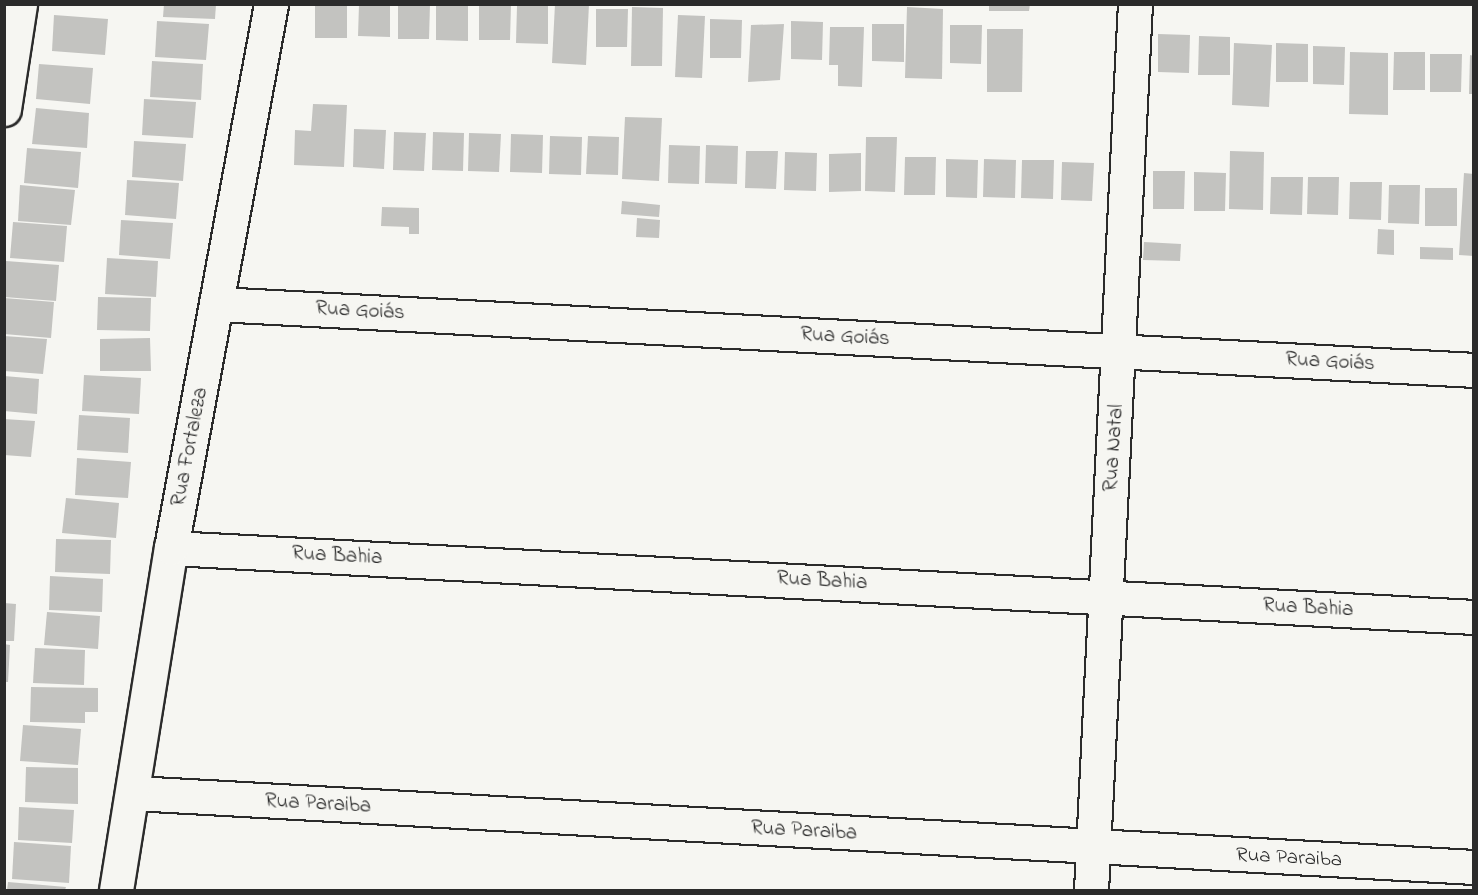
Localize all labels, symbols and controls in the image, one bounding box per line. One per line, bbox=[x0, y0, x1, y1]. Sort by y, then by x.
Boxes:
street label: Rua Goiás bbox=[315, 296, 405, 326]
street label: Rua Goiás bbox=[800, 322, 890, 352]
street label: Rua Goiás bbox=[1285, 347, 1375, 377]
street label: Rua Fortaleza bbox=[166, 385, 214, 509]
street label: Rua Natal bbox=[1098, 403, 1130, 493]
street label: Rua Bahia bbox=[291, 541, 383, 571]
street label: Rua Bahia bbox=[776, 566, 868, 596]
street label: Rua Bahia bbox=[1262, 593, 1354, 623]
street label: Rua Paraiba bbox=[264, 789, 372, 819]
street label: Rua Paraiba bbox=[750, 816, 858, 846]
street label: Rua Paraiba bbox=[1235, 843, 1343, 873]

